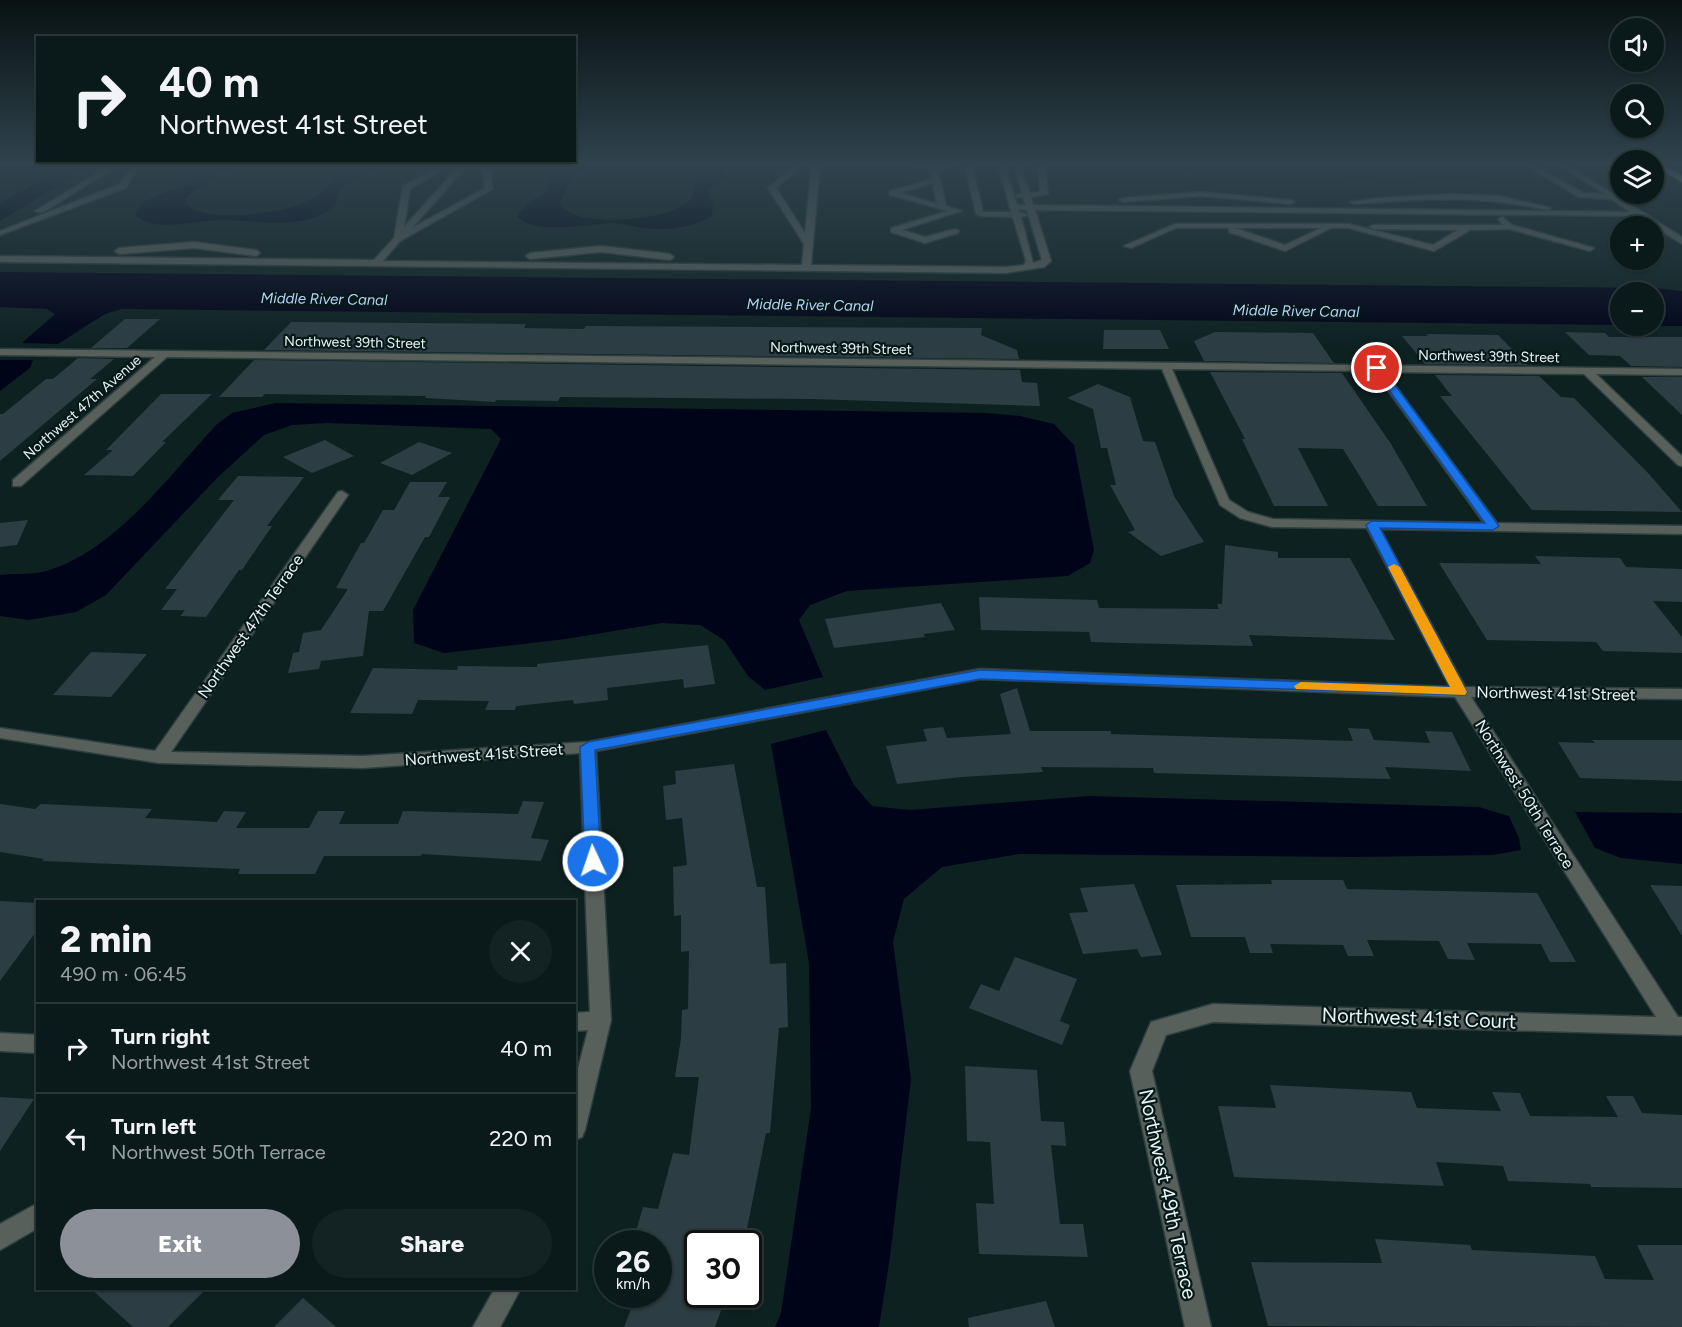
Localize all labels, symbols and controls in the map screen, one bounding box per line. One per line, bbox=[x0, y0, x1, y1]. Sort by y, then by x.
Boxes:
map controls bbox=[1610, 18, 1664, 336]
button: sound bbox=[1610, 18, 1664, 72]
text: 40 m bbox=[159, 57, 259, 108]
icon: right bbox=[60, 60, 138, 138]
button: search bbox=[1610, 84, 1664, 138]
text: Northwest 41st Street bbox=[159, 108, 428, 141]
button: layers bbox=[1610, 150, 1664, 204]
button: + bbox=[1610, 216, 1664, 270]
button: − bbox=[1610, 282, 1664, 336]
water label: Middle River Canal bbox=[260, 289, 388, 309]
water label: Middle River Canal bbox=[746, 295, 874, 315]
water label: Middle River Canal bbox=[1232, 301, 1360, 321]
street label: Northwest 39th Street bbox=[284, 333, 426, 352]
street label: Northwest 39th Street bbox=[770, 339, 912, 358]
pin bbox=[1351, 342, 1402, 393]
street label: Northwest 39th Street bbox=[1418, 347, 1560, 366]
street label: Northwest 47th Avenue bbox=[20, 351, 145, 463]
icon: arrive bbox=[1360, 351, 1393, 384]
street label: Northwest 47th Terrace bbox=[194, 551, 307, 702]
street label: Northwest 41st Street bbox=[1476, 683, 1636, 704]
street label: Northwest 50th Terrace bbox=[1471, 716, 1578, 872]
street label: Northwest 41st Street bbox=[404, 739, 564, 770]
position arrow bbox=[561, 829, 625, 893]
text: 2 min bbox=[60, 918, 152, 961]
button: close bbox=[489, 920, 552, 983]
text: 490 m · 06:45 bbox=[60, 962, 187, 986]
street label: Northwest 41st Court bbox=[1321, 1003, 1517, 1033]
text: Turn right bbox=[111, 1023, 210, 1050]
icon: right bbox=[60, 1032, 93, 1065]
text: 40 m bbox=[500, 1035, 552, 1062]
text: Northwest 41st Street bbox=[111, 1050, 310, 1074]
street label: Northwest 49th Terrace bbox=[1134, 1087, 1202, 1301]
text: Turn left bbox=[111, 1113, 197, 1140]
icon: left bbox=[60, 1122, 93, 1155]
text: 220 m bbox=[489, 1125, 552, 1152]
text: Northwest 50th Terrace bbox=[111, 1140, 326, 1164]
button: Exit bbox=[60, 1209, 300, 1278]
button: Share bbox=[312, 1209, 552, 1278]
speed limit sign: 30 bbox=[684, 1230, 762, 1308]
text: 26 bbox=[616, 1243, 650, 1280]
text: km/h bbox=[616, 1275, 650, 1293]

